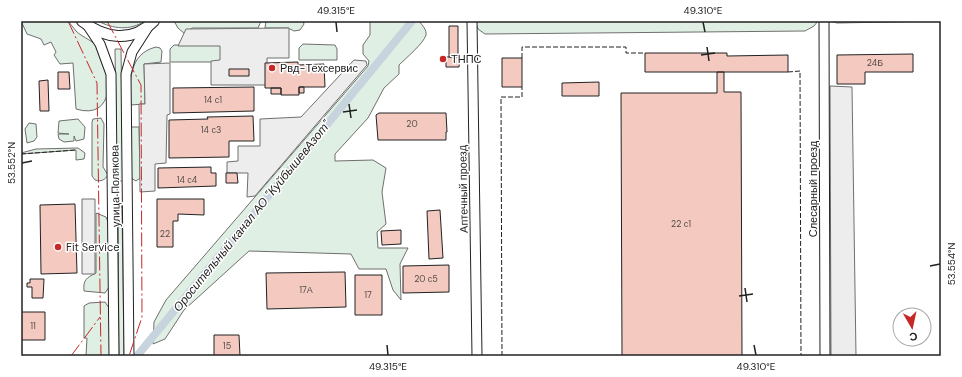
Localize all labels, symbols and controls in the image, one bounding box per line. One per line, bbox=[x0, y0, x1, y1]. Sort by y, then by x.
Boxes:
text: 49.315°E bbox=[317, 4, 355, 17]
text: 49.310°E bbox=[684, 4, 723, 17]
place label: ТНПС bbox=[451, 52, 482, 66]
marker: ТНПС bbox=[438, 54, 448, 64]
house number: 24Б bbox=[867, 57, 883, 69]
place label: Рвд-Техсервис bbox=[280, 61, 359, 75]
marker: Рвд-Техсервис bbox=[267, 63, 277, 73]
house number: 14 с1 bbox=[204, 94, 222, 106]
water label: Оросительный канал АО "КуйбышевАзот" bbox=[170, 116, 335, 315]
house number: 20 bbox=[406, 118, 418, 130]
house number: 14 с3 bbox=[201, 124, 221, 136]
street label: Слесарный проезд bbox=[806, 140, 820, 237]
text: 53.552°N bbox=[5, 142, 18, 184]
street label: улица Полякова bbox=[107, 144, 123, 227]
street label: Аптечный проезд bbox=[455, 144, 471, 233]
house number: 14 с4 bbox=[177, 174, 198, 186]
house number: 22 с1 bbox=[671, 218, 691, 230]
house number: 22 bbox=[160, 228, 170, 240]
place label: Fit Service bbox=[66, 240, 119, 254]
marker: Fit Service bbox=[53, 242, 63, 252]
text: 53.554°N bbox=[945, 243, 958, 285]
house number: 20 с5 bbox=[414, 273, 438, 285]
house number: 17А bbox=[299, 284, 313, 296]
house number: 17 bbox=[364, 289, 372, 301]
north arrow bbox=[892, 307, 932, 347]
house number: 11 bbox=[30, 320, 36, 332]
text: С bbox=[908, 329, 919, 344]
house number: 15 bbox=[223, 340, 231, 352]
text: 49.315°E bbox=[369, 360, 407, 373]
text: 49.310°E bbox=[737, 360, 776, 373]

